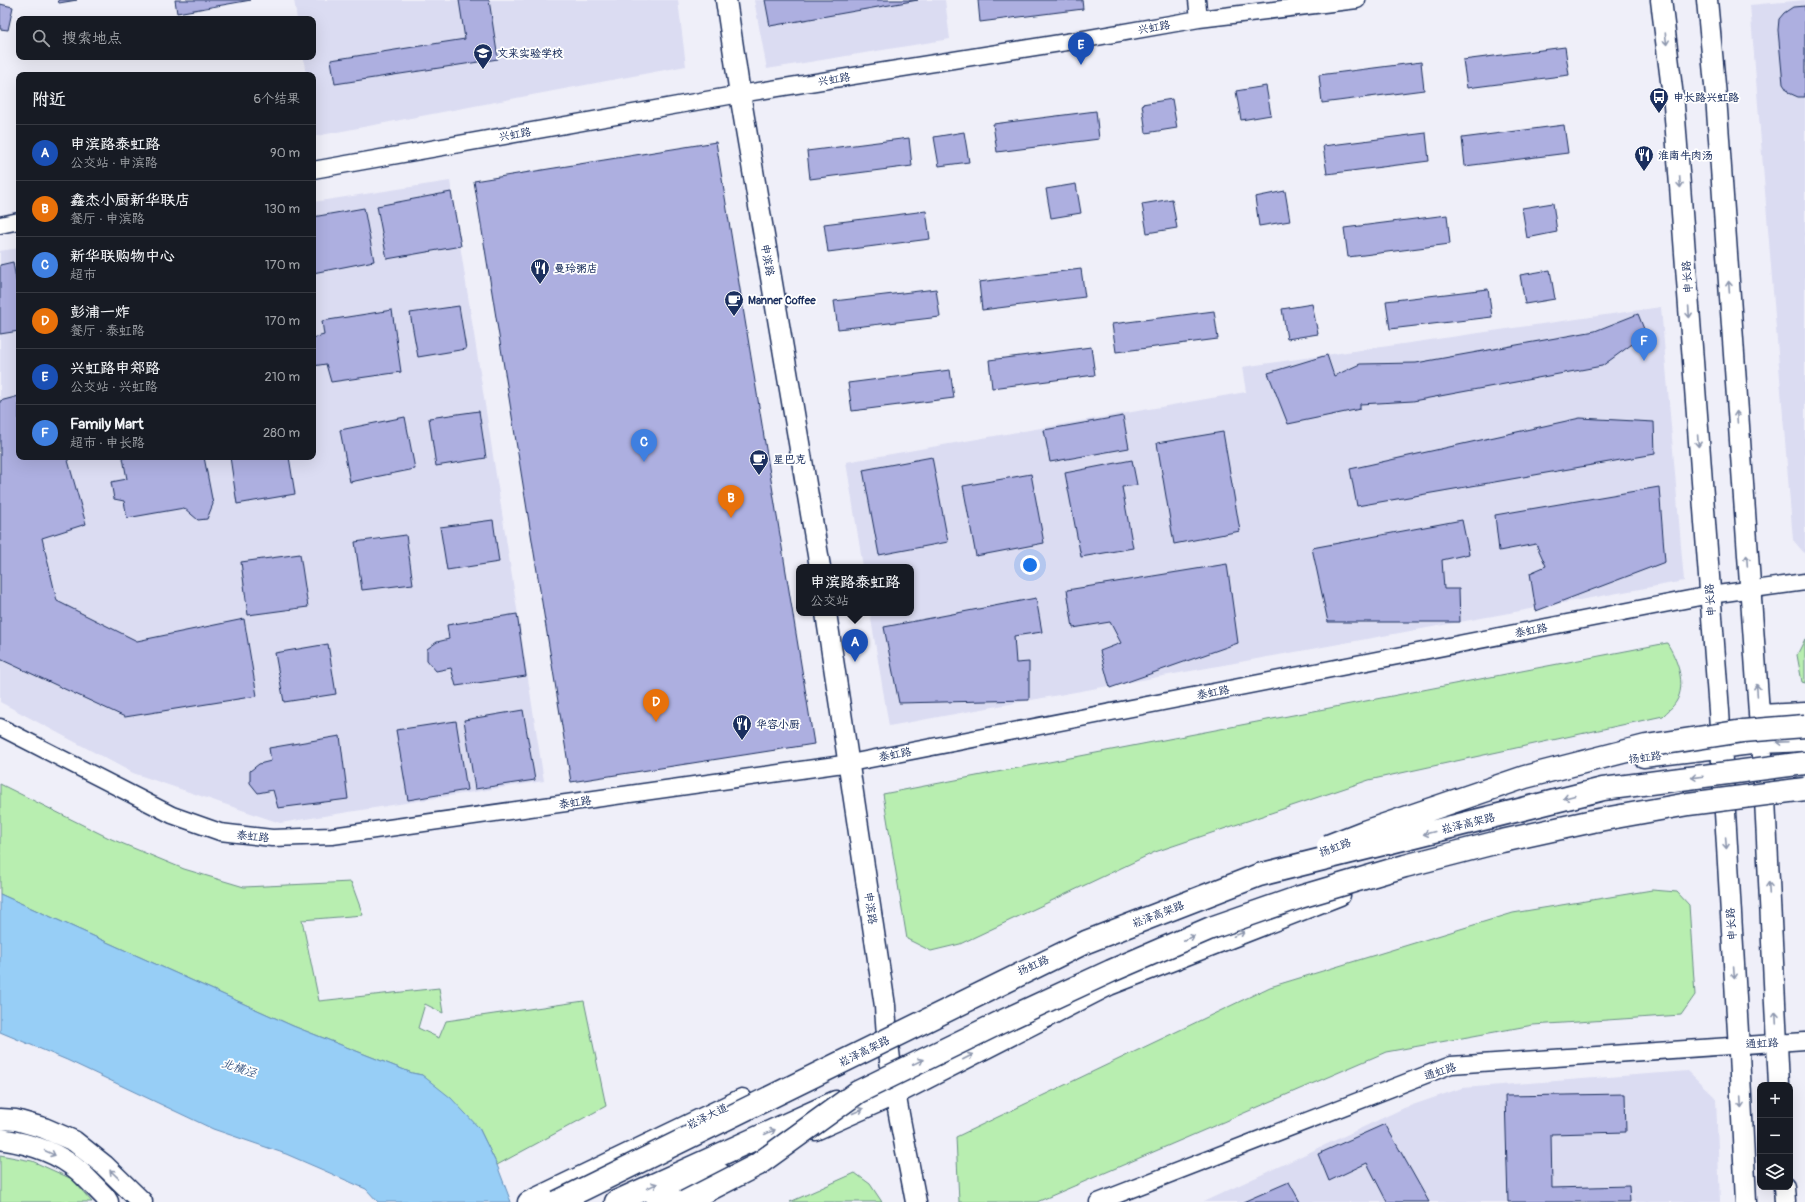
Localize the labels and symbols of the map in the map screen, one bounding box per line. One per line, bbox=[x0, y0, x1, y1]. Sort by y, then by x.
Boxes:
street label: 兴虹路 bbox=[1137, 18, 1171, 37]
pin: E bbox=[1068, 32, 1094, 65]
one-way arrow bbox=[1662, 32, 1670, 45]
school or university icon: 文来实验学校 bbox=[472, 42, 494, 70]
place label: 文来实验学校 bbox=[497, 47, 563, 60]
street label: 兴虹路 bbox=[817, 70, 851, 88]
bus stop icon: 申长路兴虹路 bbox=[1648, 86, 1670, 114]
place label: 申长路兴虹路 bbox=[1673, 91, 1739, 104]
street label: 兴虹路 bbox=[498, 125, 532, 144]
restaurant icon: 淮南牛肉汤 bbox=[1633, 144, 1655, 172]
place label: 淮南牛肉汤 bbox=[1658, 149, 1713, 162]
one-way arrow bbox=[1676, 175, 1683, 188]
street label: 申滨路 bbox=[758, 243, 777, 277]
restaurant icon: 曼玲粥店 bbox=[529, 257, 551, 285]
street label: 申长路 bbox=[1680, 260, 1695, 294]
place label: 曼玲粥店 bbox=[554, 262, 598, 275]
one-way arrow bbox=[1725, 281, 1732, 294]
cafe icon: Manner Coffee bbox=[723, 289, 745, 317]
place label: Manner Coffee bbox=[748, 294, 816, 307]
one-way arrow bbox=[1686, 305, 1693, 318]
pin: F bbox=[1631, 328, 1657, 361]
one-way arrow bbox=[1734, 411, 1741, 424]
pin: C bbox=[631, 429, 657, 462]
one-way arrow bbox=[1695, 434, 1702, 447]
cafe icon: 星巴克 bbox=[748, 448, 770, 476]
place label: 星巴克 bbox=[773, 453, 806, 466]
pin: B bbox=[718, 485, 744, 518]
your location bbox=[1020, 555, 1040, 575]
one-way arrow bbox=[1743, 555, 1751, 568]
street label: 申长路 bbox=[1703, 583, 1718, 617]
street label: 泰虹路 bbox=[1514, 621, 1549, 640]
pin: A bbox=[842, 629, 868, 662]
street label: 泰虹路 bbox=[1196, 683, 1231, 702]
one-way arrow bbox=[1753, 684, 1760, 697]
pin: D bbox=[643, 689, 669, 722]
restaurant icon: 华容小厨 bbox=[731, 713, 753, 741]
place label: 华容小厨 bbox=[756, 718, 800, 731]
one-way arrow bbox=[1776, 739, 1789, 746]
street label: 泰虹路 bbox=[878, 745, 913, 764]
street label: 扬虹路 bbox=[1628, 749, 1662, 766]
one-way arrow bbox=[1691, 773, 1704, 781]
street label: 泰虹路 bbox=[558, 794, 592, 811]
one-way arrow bbox=[1562, 794, 1575, 802]
street label: 崧泽高架路 bbox=[1440, 811, 1496, 836]
street label: 泰虹路 bbox=[236, 828, 270, 845]
one-way arrow bbox=[1423, 829, 1436, 837]
street label: 扬虹路 bbox=[1317, 836, 1353, 859]
one-way arrow bbox=[1722, 836, 1730, 849]
one-way arrow bbox=[1766, 882, 1773, 895]
street label: 申滨路 bbox=[862, 891, 879, 925]
street label: 崧泽高架路 bbox=[1130, 899, 1186, 930]
street label: 申长路 bbox=[1724, 907, 1739, 941]
one-way arrow bbox=[1232, 929, 1244, 937]
one-way arrow bbox=[1182, 934, 1194, 941]
street label: 扬虹路 bbox=[1015, 953, 1051, 978]
one-way arrow bbox=[1731, 966, 1738, 979]
one-way arrow bbox=[1772, 1012, 1779, 1025]
street label: 崧泽高架路 bbox=[837, 1034, 892, 1069]
street label: 通虹路 bbox=[1745, 1036, 1779, 1051]
one-way arrow bbox=[962, 1052, 974, 1060]
water label: 北横泾 bbox=[219, 1056, 259, 1081]
one-way arrow bbox=[912, 1058, 924, 1065]
street label: 通虹路 bbox=[1422, 1060, 1458, 1083]
one-way arrow bbox=[1738, 1095, 1745, 1108]
street label: 崧泽大道 bbox=[685, 1101, 730, 1132]
one-way arrow bbox=[851, 1107, 863, 1114]
one-way arrow bbox=[764, 1128, 776, 1135]
one-way arrow bbox=[44, 1150, 56, 1157]
one-way arrow bbox=[109, 1170, 119, 1179]
one-way arrow bbox=[646, 1182, 658, 1189]

